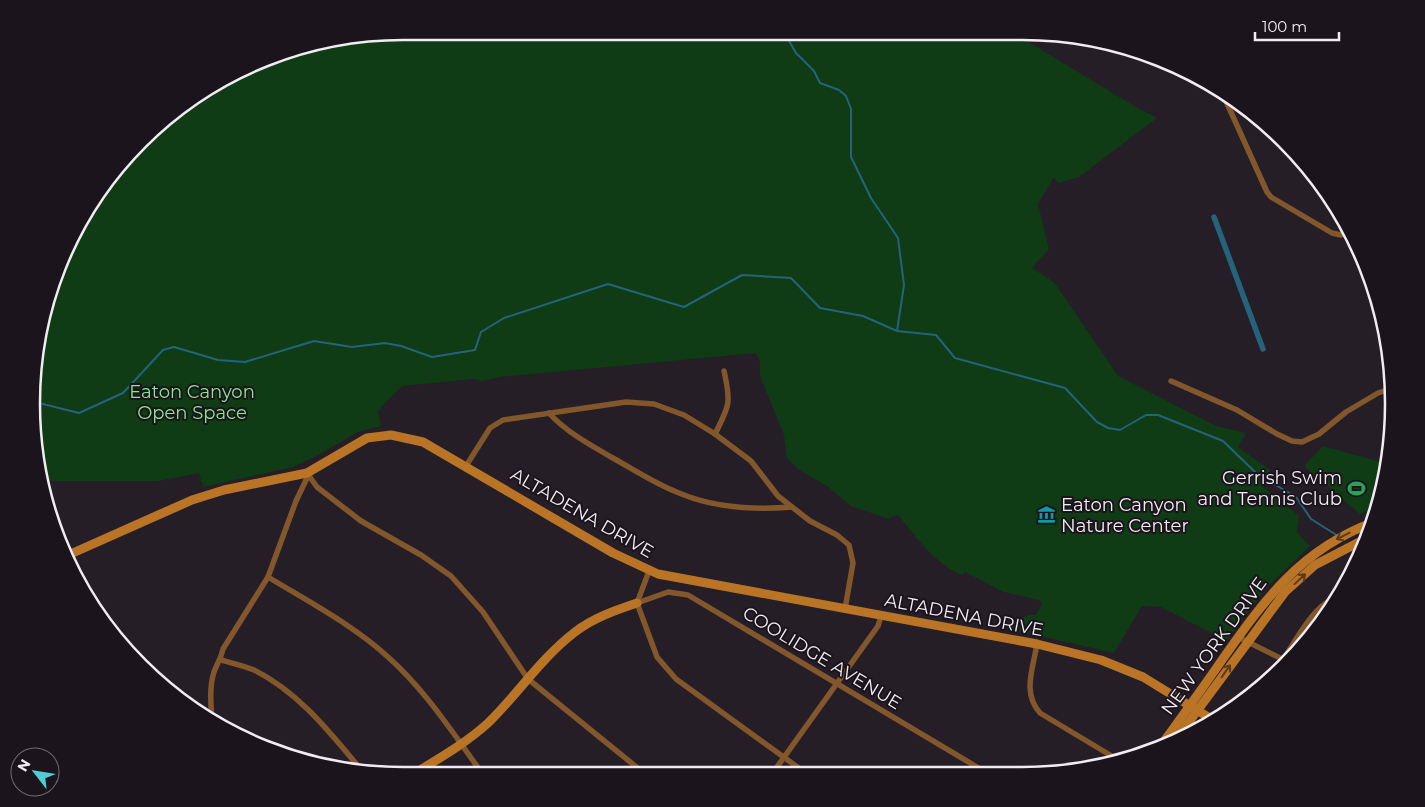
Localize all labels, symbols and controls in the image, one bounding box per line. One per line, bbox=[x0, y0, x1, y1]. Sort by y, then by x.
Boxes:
scale bar bbox=[1255, 10, 1339, 42]
text: 100 m bbox=[1262, 17, 1307, 36]
park label: Eaton Canyon Open Space bbox=[129, 381, 255, 424]
street label: ALTADENA DRIVE bbox=[507, 463, 657, 563]
place label: Gerrish Swim and Tennis Club bbox=[1197, 467, 1342, 510]
sports icon: Gerrish Swim and Tennis Club bbox=[1346, 478, 1366, 498]
place label: Eaton Canyon Nature Center bbox=[1061, 494, 1189, 537]
museum icon: Eaton Canyon Nature Center bbox=[1037, 505, 1057, 525]
one-way arrow bbox=[1336, 532, 1351, 541]
street label: NEW YORK DRIVE bbox=[1157, 573, 1271, 719]
one-way arrow bbox=[1294, 573, 1306, 585]
street label: ALTADENA DRIVE bbox=[883, 589, 1045, 641]
street label: COOLIDGE AVENUE bbox=[739, 602, 905, 714]
one-way arrow bbox=[1221, 664, 1231, 678]
north arrow bbox=[10, 747, 60, 797]
text: N bbox=[13, 756, 34, 775]

